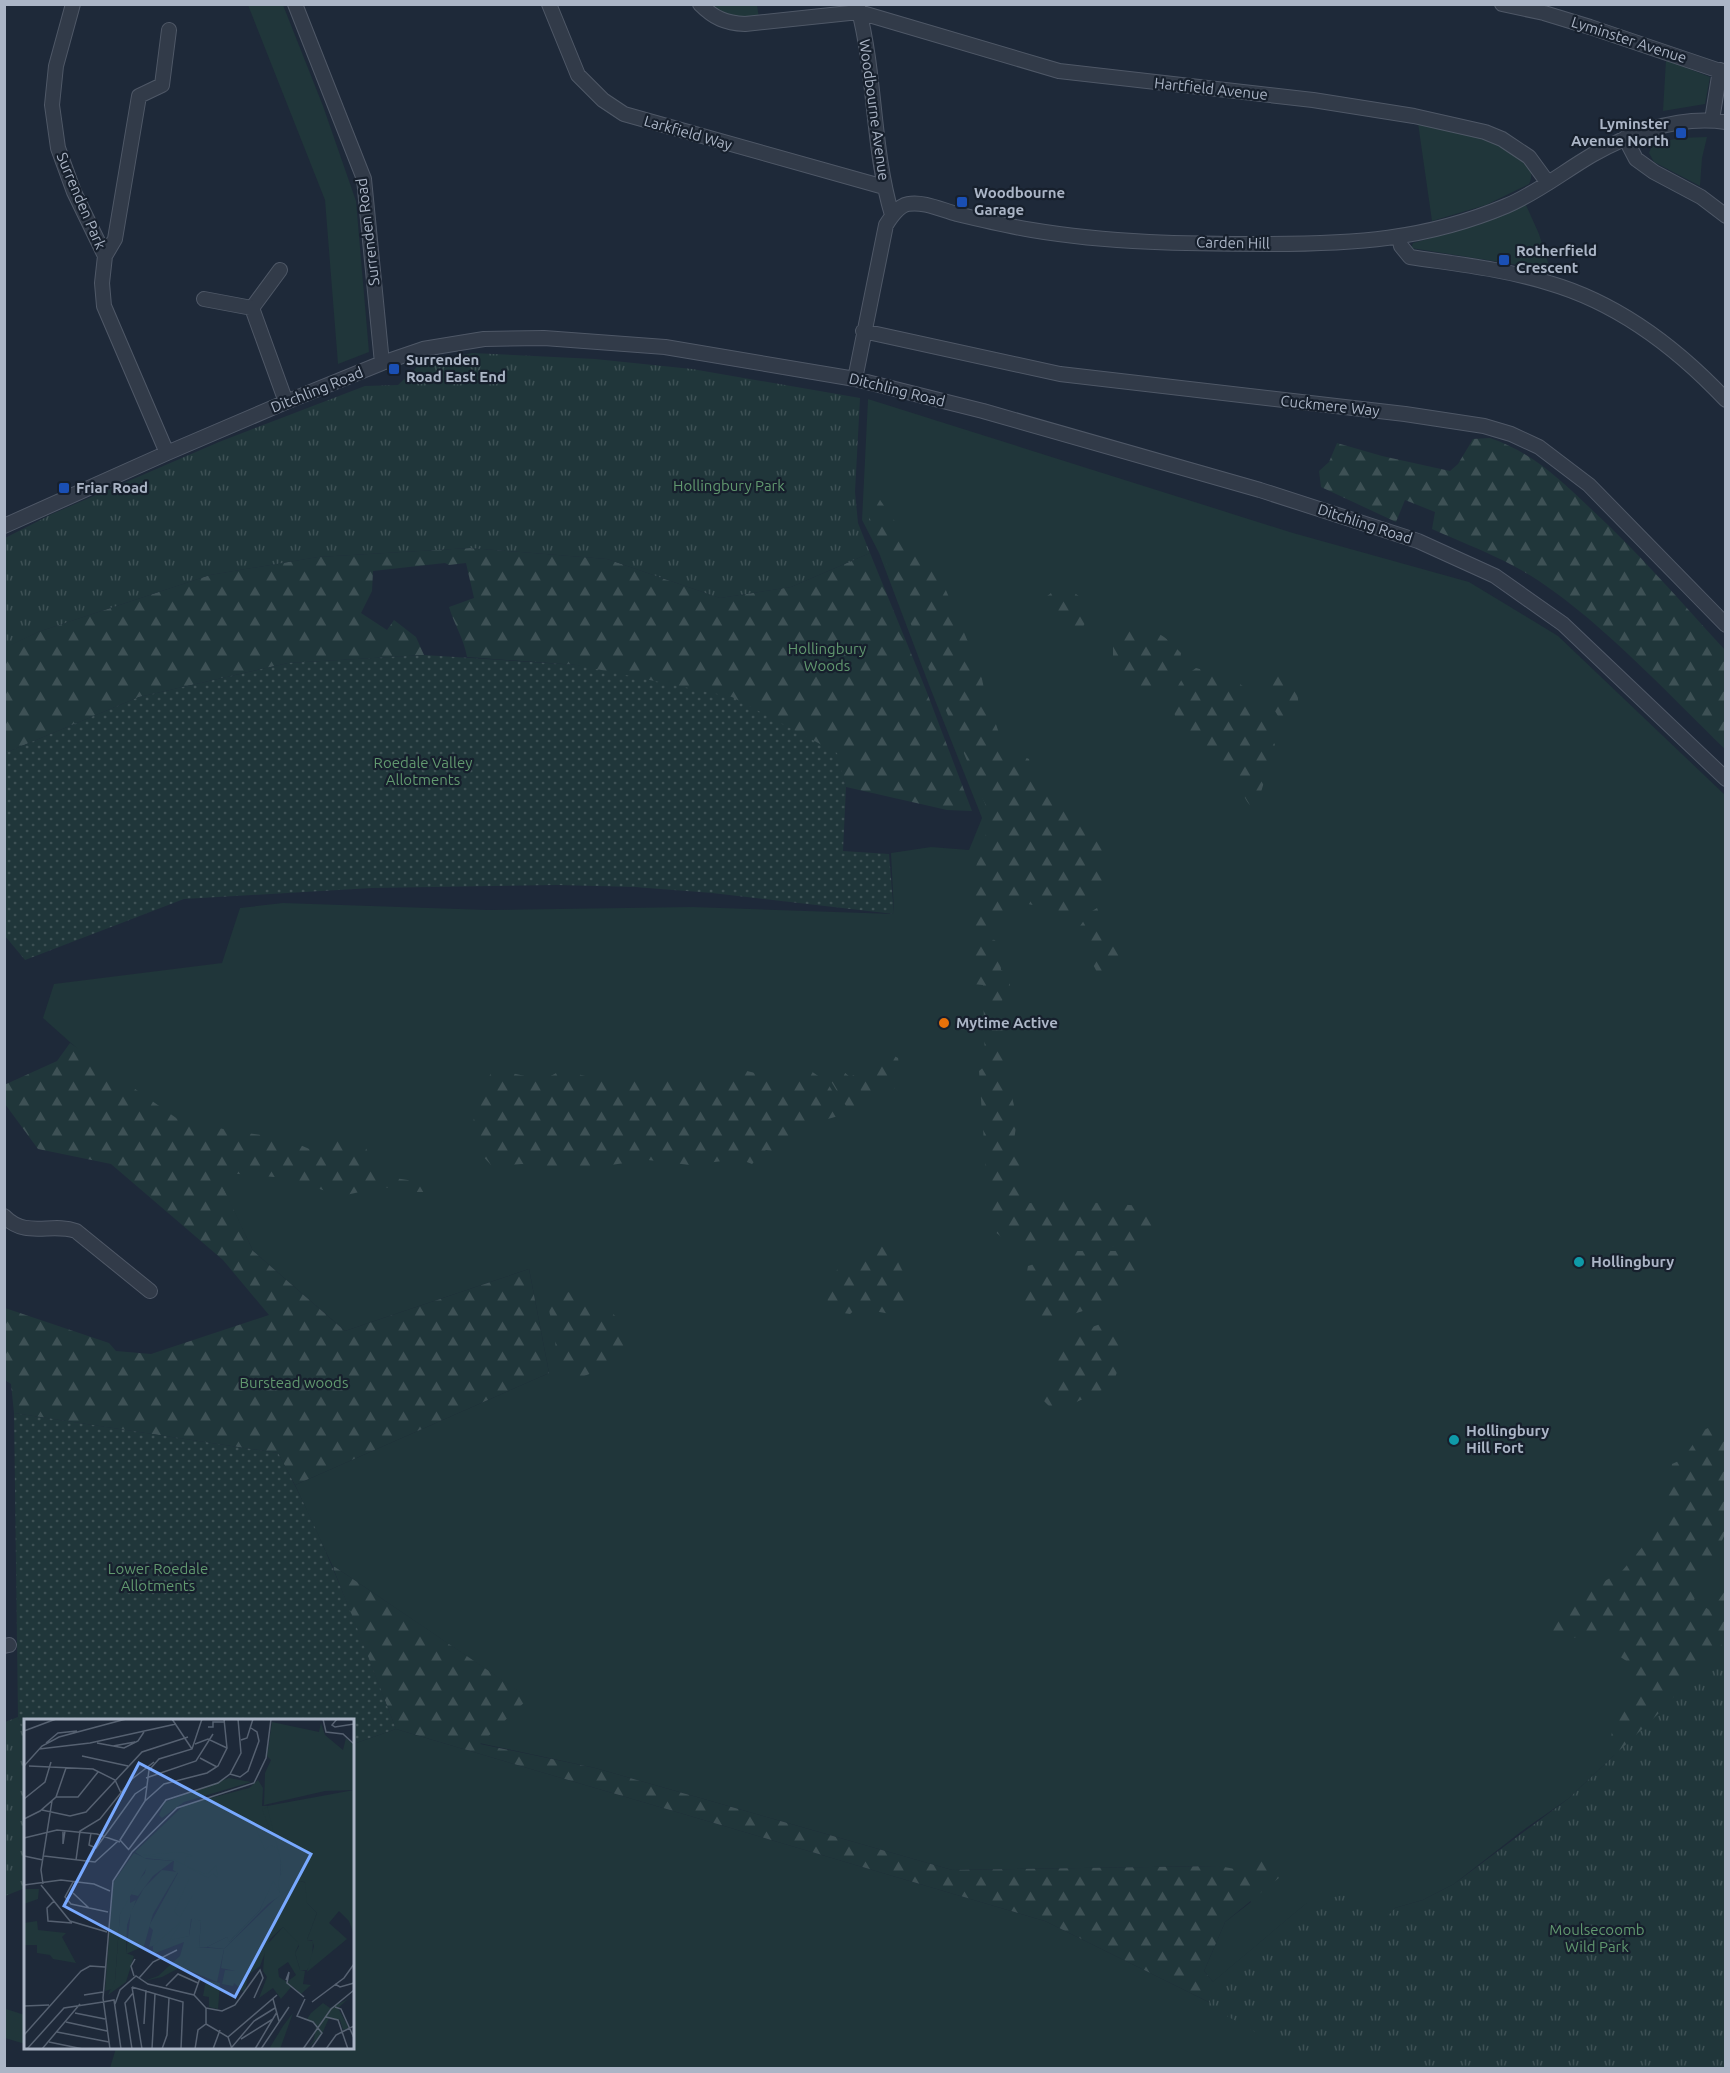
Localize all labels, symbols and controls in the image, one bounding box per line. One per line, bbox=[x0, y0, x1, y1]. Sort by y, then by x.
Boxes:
street label: Lyminster Avenue bbox=[1569, 13, 1689, 66]
street label: Woodbourne Avenue bbox=[856, 38, 893, 182]
street label: Hartfield Avenue bbox=[1153, 74, 1269, 103]
street label: Larkfield Way bbox=[642, 112, 734, 153]
place label: Lyminster Avenue North bbox=[1571, 115, 1670, 149]
marker: Lyminster Avenue North bbox=[1674, 126, 1688, 140]
street label: Surrenden Park bbox=[53, 150, 110, 252]
street label: Surrenden Road bbox=[352, 177, 383, 287]
place label: Woodbourne Garage bbox=[974, 184, 1065, 218]
marker: Woodbourne Garage bbox=[955, 195, 969, 209]
street label: Carden Hill bbox=[1196, 233, 1270, 252]
place label: Rotherfield Crescent bbox=[1516, 242, 1597, 276]
marker: Rotherfield Crescent bbox=[1497, 253, 1511, 267]
place label: Surrenden Road East End bbox=[406, 351, 506, 385]
marker: Surrenden Road East End bbox=[387, 362, 401, 376]
street label: Ditchling Road bbox=[268, 363, 366, 416]
street label: Ditchling Road bbox=[847, 369, 947, 410]
street label: Cuckmere Way bbox=[1280, 392, 1380, 419]
park label: Hollingbury Park bbox=[673, 477, 785, 494]
place label: Friar Road bbox=[76, 479, 148, 496]
marker: Friar Road bbox=[57, 481, 71, 495]
street label: Ditchling Road bbox=[1316, 500, 1415, 547]
park label: Hollingbury Woods bbox=[788, 640, 866, 674]
park label: Roedale Valley Allotments bbox=[374, 754, 472, 788]
place label: Mytime Active bbox=[956, 1014, 1058, 1031]
marker: Mytime Active bbox=[937, 1016, 951, 1030]
place label: Hollingbury bbox=[1591, 1253, 1674, 1270]
marker: Hollingbury bbox=[1572, 1255, 1586, 1269]
park label: Burstead woods bbox=[240, 1374, 348, 1391]
place label: Hollingbury Hill Fort bbox=[1466, 1422, 1549, 1456]
marker: Hollingbury Hill Fort bbox=[1447, 1433, 1461, 1447]
park label: Lower Roedale Allotments bbox=[108, 1560, 208, 1594]
inset map bbox=[24, 1719, 354, 2049]
park label: Moulsecoomb Wild Park bbox=[1549, 1921, 1645, 1955]

